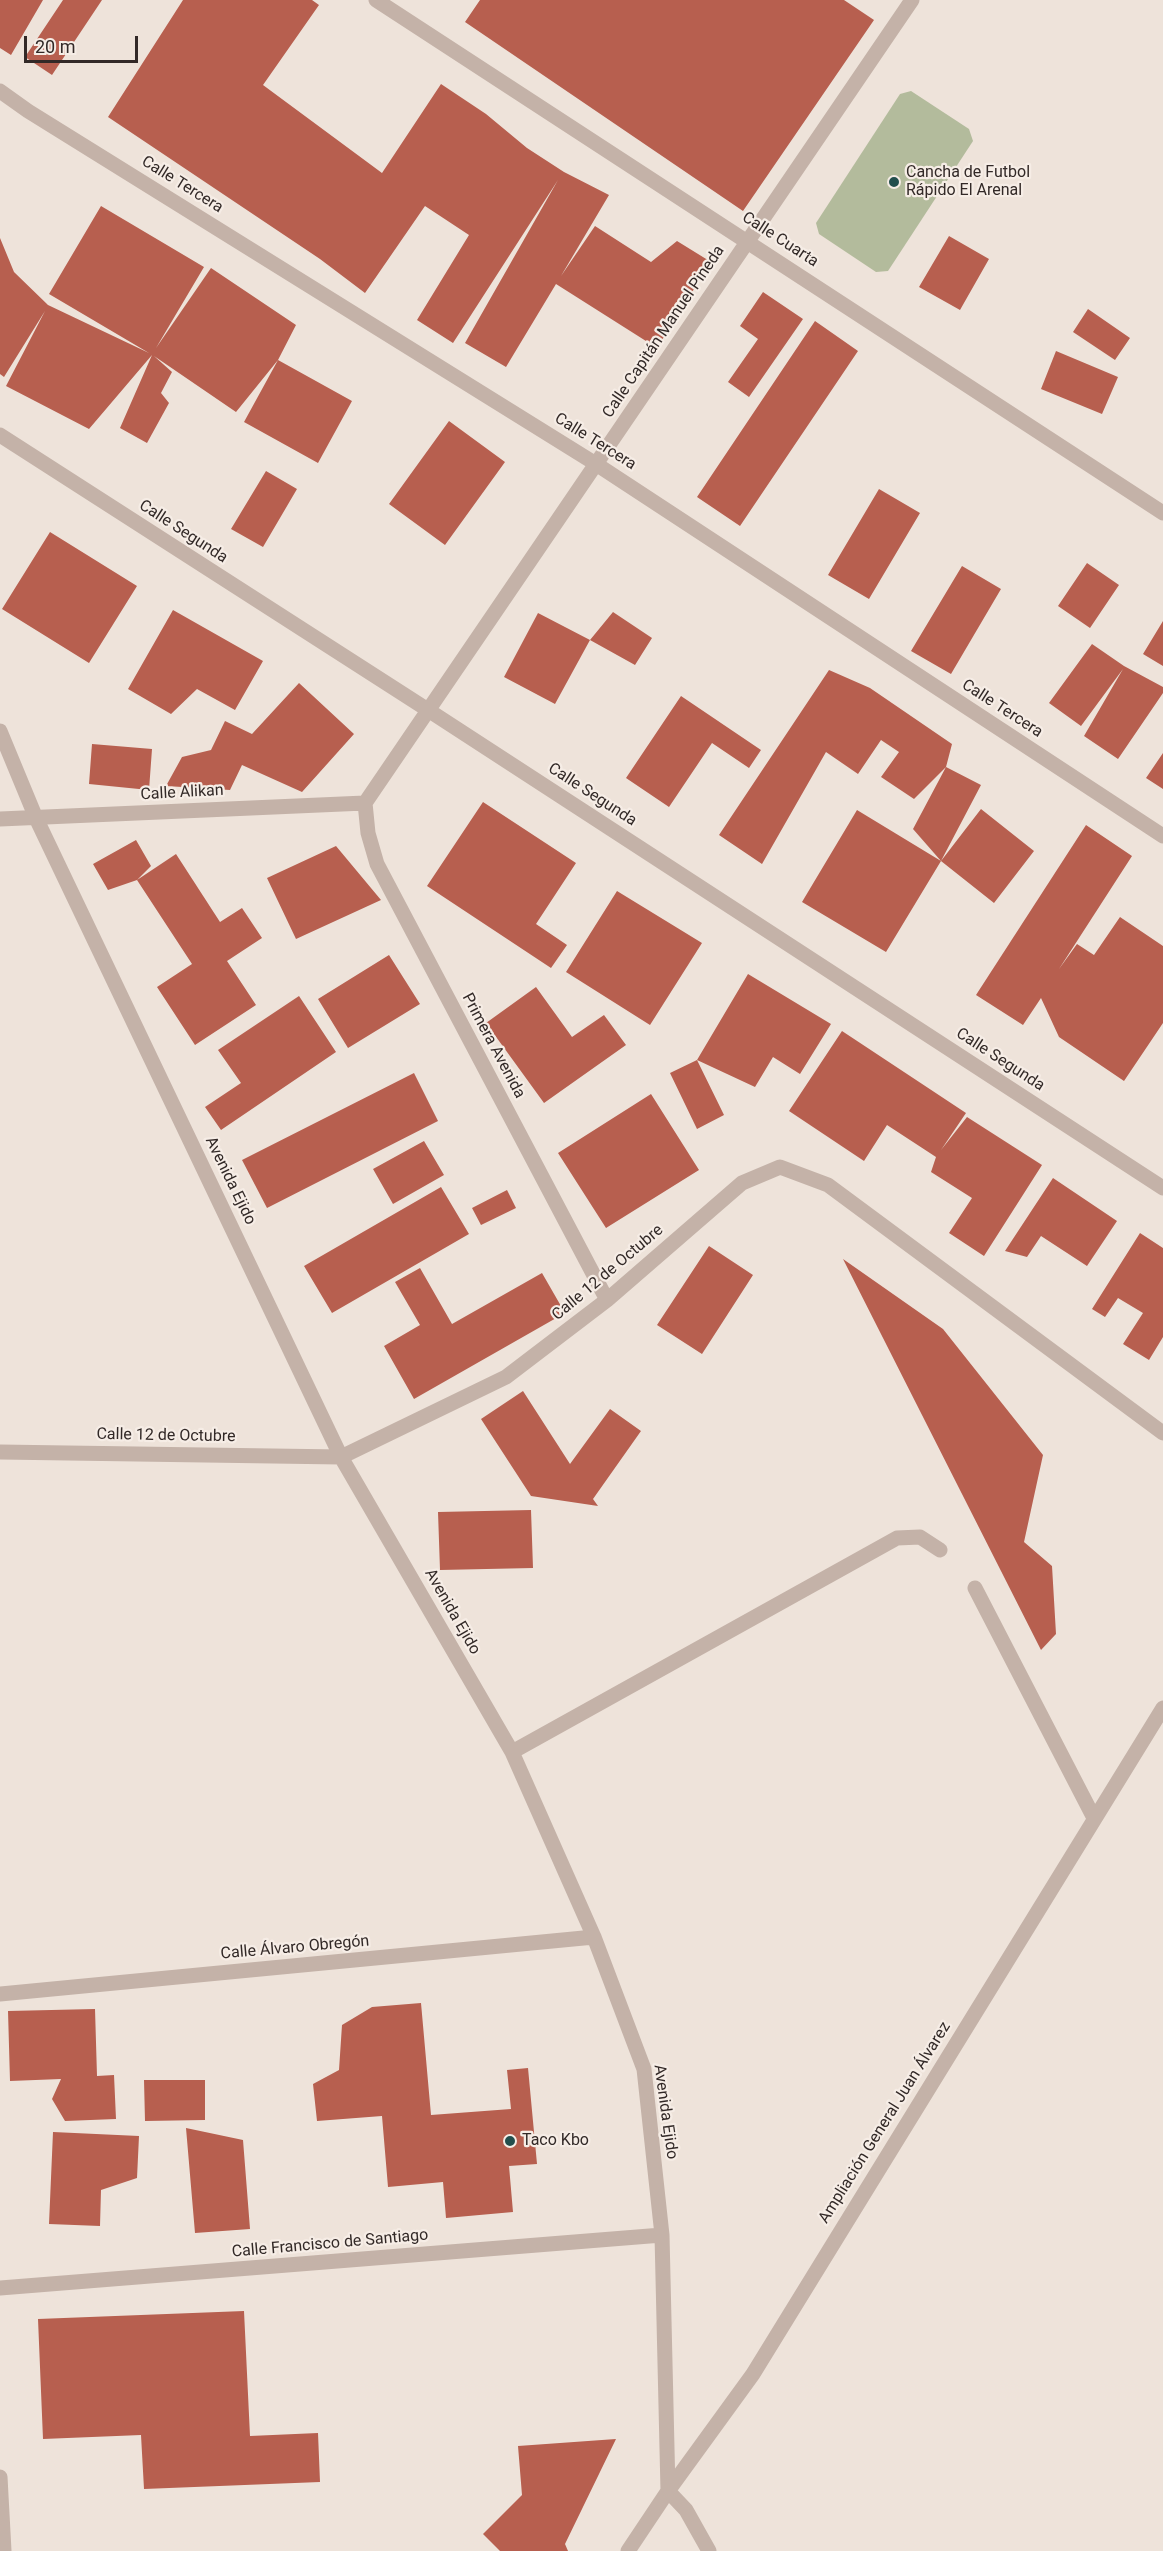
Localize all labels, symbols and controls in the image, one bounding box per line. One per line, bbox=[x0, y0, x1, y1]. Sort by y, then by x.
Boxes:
scale bar bbox=[27, 24, 141, 62]
text: 20 m bbox=[35, 36, 75, 57]
street label: Calle Tercera bbox=[138, 152, 226, 218]
place label: Cancha de Futbol Rápido El Arenal bbox=[906, 163, 1030, 201]
marker: Cancha de Futbol Rápido El Arenal bbox=[887, 175, 901, 189]
street label: Calle Cuarta bbox=[738, 208, 822, 272]
street label: Calle Capitán Manuel Pineda bbox=[599, 242, 729, 422]
street label: Calle Tercera bbox=[551, 409, 639, 475]
street label: Calle Segunda bbox=[135, 496, 231, 568]
street label: Calle Tercera bbox=[958, 676, 1046, 742]
street label: Calle Segunda bbox=[544, 759, 640, 831]
street label: Calle Alikan bbox=[140, 781, 224, 805]
street label: Primera Avenida bbox=[457, 990, 529, 1102]
street label: Calle Segunda bbox=[952, 1024, 1048, 1096]
street label: Avenida Ejido bbox=[200, 1134, 260, 1228]
street label: Calle 12 de Octubre bbox=[549, 1221, 667, 1325]
street label: Calle 12 de Octubre bbox=[96, 1425, 236, 1447]
street label: Avenida Ejido bbox=[420, 1566, 484, 1658]
street label: Calle Álvaro Obregón bbox=[220, 1932, 370, 1964]
street label: Ampliación General Juan Álvarez bbox=[815, 2019, 955, 2227]
street label: Avenida Ejido bbox=[649, 2063, 681, 2161]
place label: Taco Kbo bbox=[522, 2131, 589, 2151]
marker: Taco Kbo bbox=[503, 2134, 517, 2148]
street label: Calle Francisco de Santiago bbox=[231, 2226, 429, 2262]

